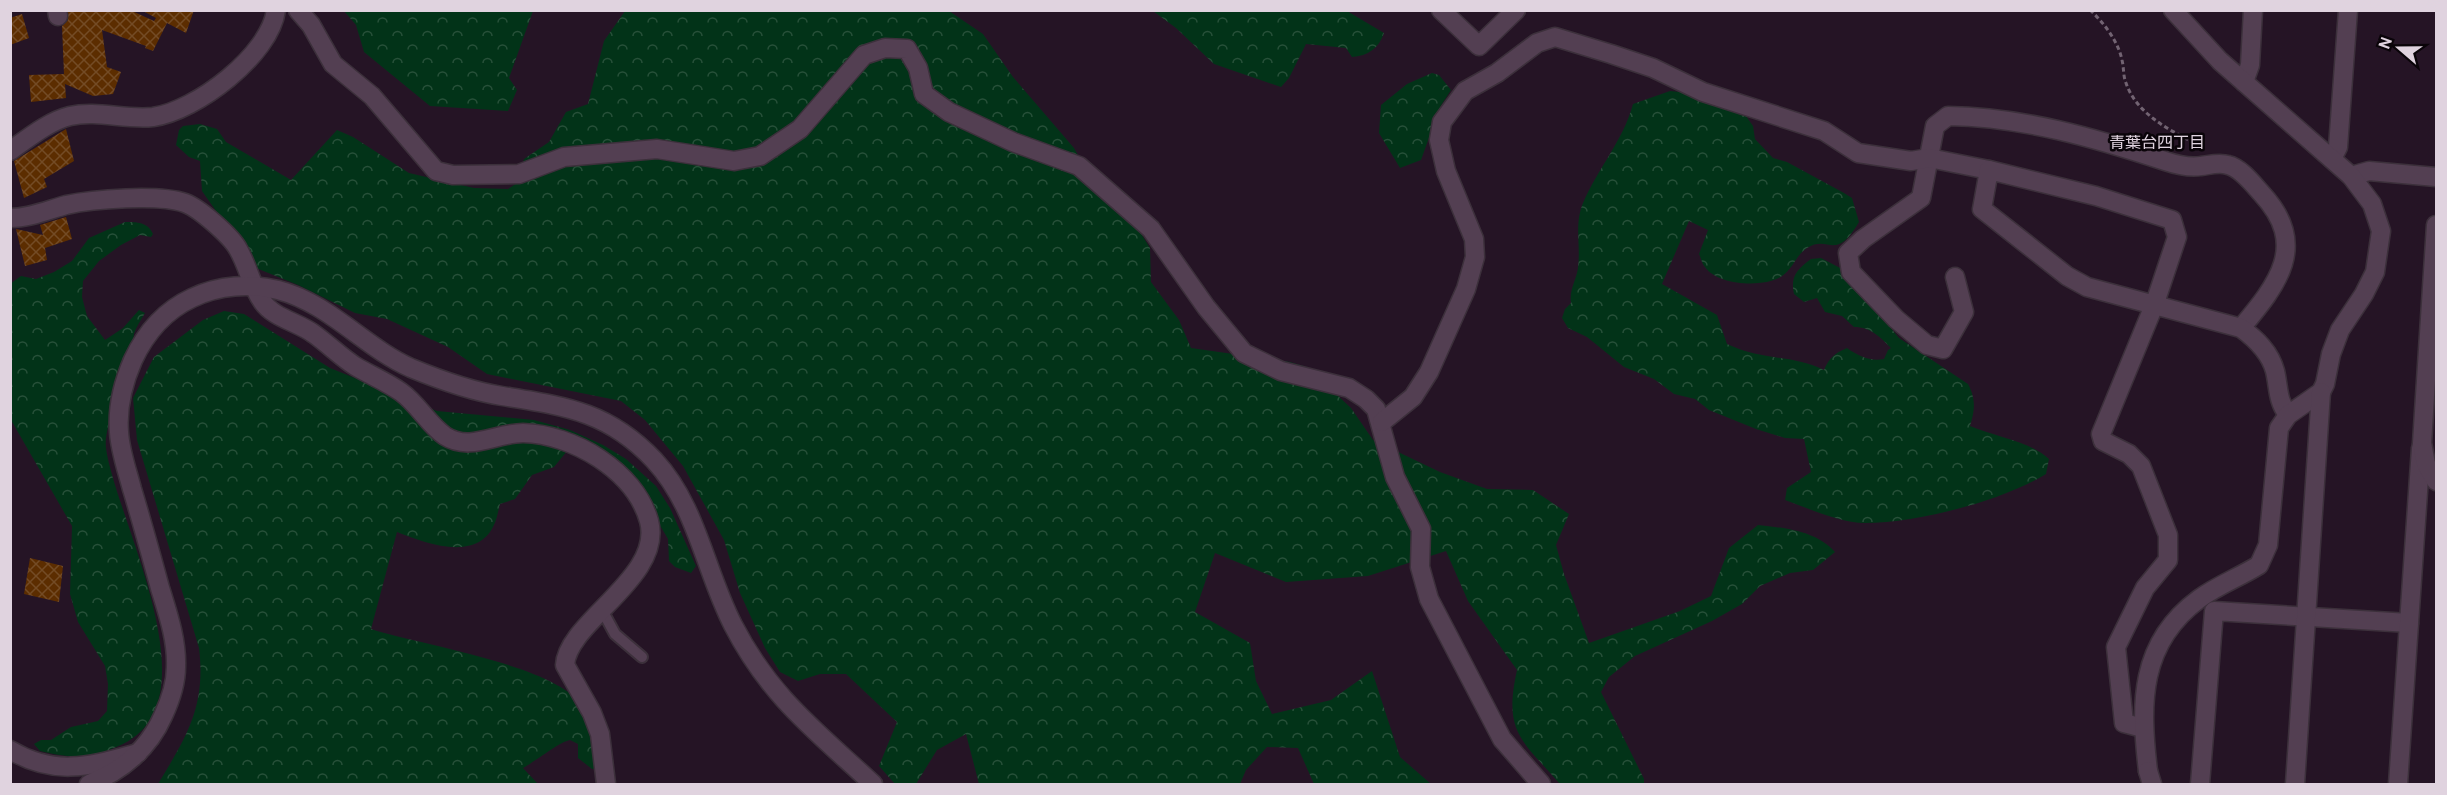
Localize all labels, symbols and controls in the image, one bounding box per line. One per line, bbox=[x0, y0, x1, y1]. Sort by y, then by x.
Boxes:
north arrow bbox=[2369, 18, 2429, 78]
text: N bbox=[2375, 35, 2398, 52]
district label: 青葉台四丁目 bbox=[2109, 134, 2205, 154]

